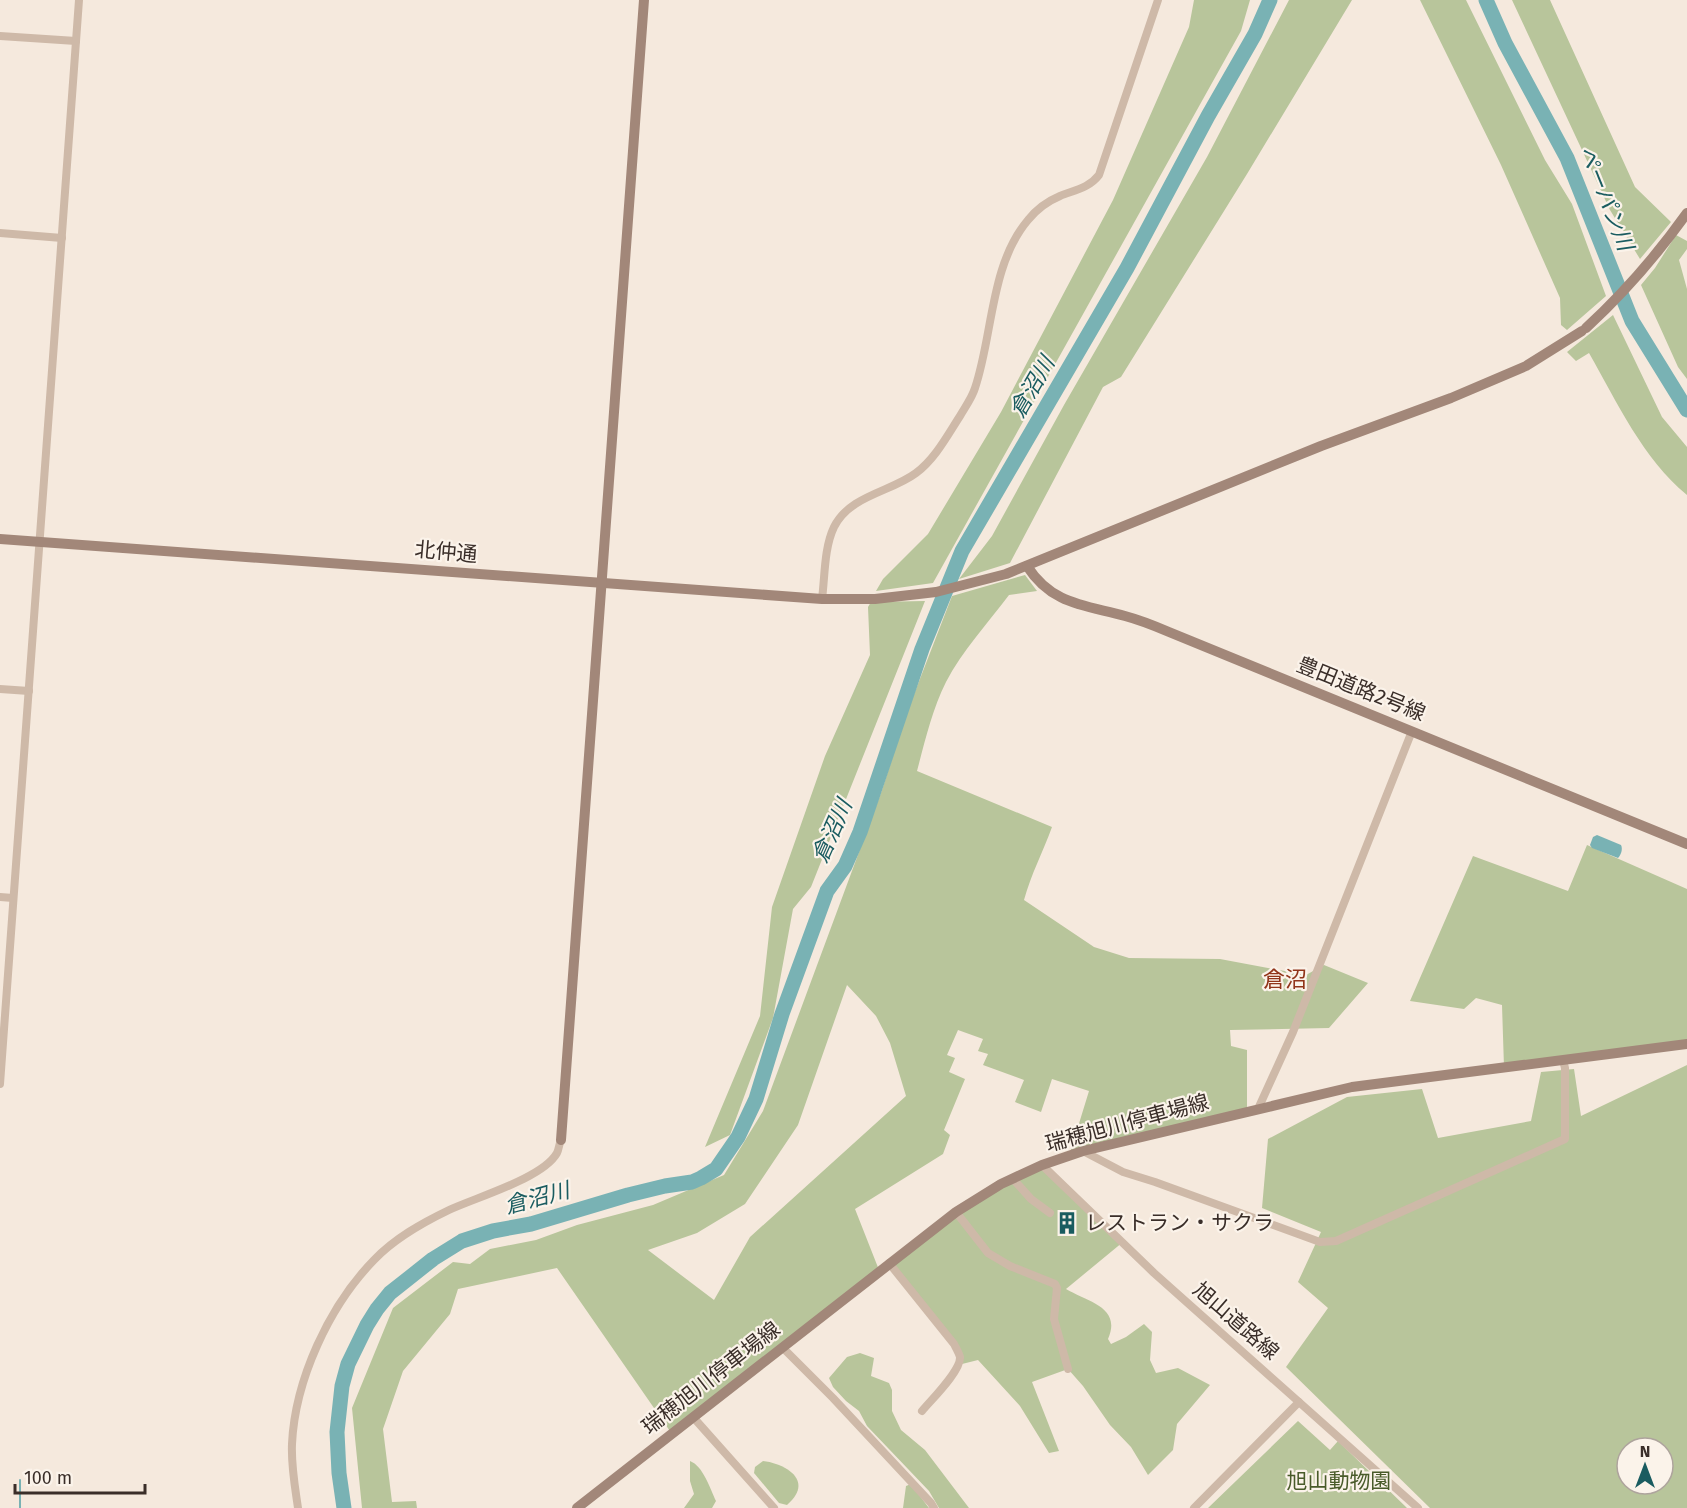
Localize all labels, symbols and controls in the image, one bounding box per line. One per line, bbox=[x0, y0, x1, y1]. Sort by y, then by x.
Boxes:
water label: ペーパン川 bbox=[1573, 142, 1640, 256]
water label: 倉沼川 bbox=[1004, 350, 1061, 422]
street label: 北仲通 bbox=[413, 536, 479, 568]
street label: 豊田道路2号線 bbox=[1293, 651, 1429, 727]
water label: 倉沼川 bbox=[806, 794, 859, 867]
district label: 倉沼 bbox=[1263, 966, 1307, 993]
street label: 瑞穂旭川停車場線 bbox=[1042, 1089, 1212, 1157]
water label: 倉沼川 bbox=[502, 1176, 574, 1220]
building icon: レストラン・サクラ bbox=[1054, 1210, 1080, 1236]
place label: レストラン・サクラ bbox=[1085, 1210, 1274, 1236]
street label: 旭山道路線 bbox=[1188, 1277, 1284, 1365]
street label: 瑞穂旭川停車場線 bbox=[637, 1316, 785, 1440]
north arrow bbox=[1615, 1436, 1675, 1496]
text: N bbox=[1640, 1442, 1650, 1461]
scale bar bbox=[15, 1457, 146, 1495]
text: 100 m bbox=[24, 1467, 72, 1489]
park label: 旭山動物園 bbox=[1287, 1468, 1392, 1494]

